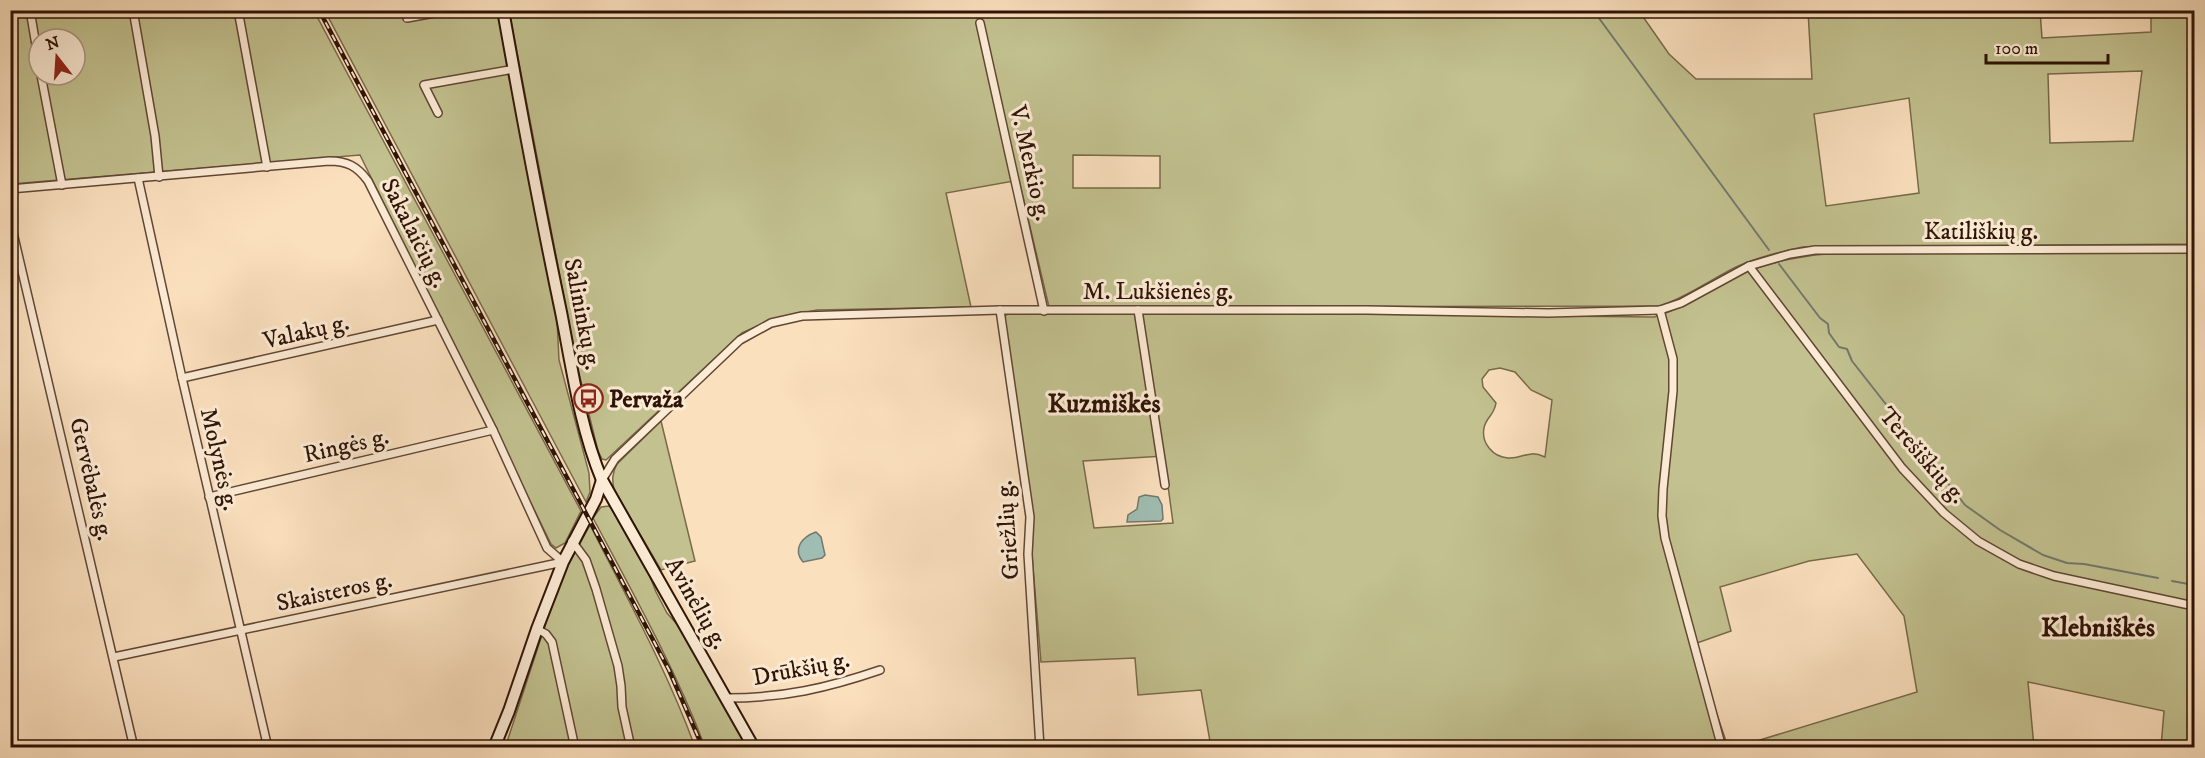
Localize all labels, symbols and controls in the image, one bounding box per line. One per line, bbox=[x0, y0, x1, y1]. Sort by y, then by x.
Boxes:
north arrow bbox=[27, 27, 87, 87]
scale bar bbox=[1986, 27, 2108, 65]
text: N bbox=[44, 32, 62, 55]
text: 100 m bbox=[1995, 38, 2038, 60]
street label: V. Merkio g. bbox=[1002, 102, 1058, 224]
street label: Sakalaičių g. bbox=[374, 174, 454, 293]
street label: Katiliškių g. bbox=[1924, 217, 2038, 247]
street label: Salininkų g. bbox=[556, 256, 608, 373]
street label: M. Lukšienės g. bbox=[1083, 277, 1233, 307]
street label: Valakų g. bbox=[259, 308, 352, 357]
bus stop icon: Pervaža bbox=[572, 383, 604, 415]
place label: Pervaža bbox=[609, 385, 684, 415]
district label: Kuzmiškės bbox=[1047, 387, 1161, 421]
street label: Terešiškių g. bbox=[1872, 401, 1973, 510]
street label: Molynės g. bbox=[193, 405, 245, 513]
street label: Gervėbalės g. bbox=[62, 415, 120, 544]
street label: Ringės g. bbox=[301, 422, 392, 470]
street label: Griežlių g. bbox=[990, 479, 1026, 581]
street label: Avinėlių g. bbox=[658, 552, 734, 655]
street label: Skaisteros g. bbox=[274, 565, 395, 619]
district label: Klebniškės bbox=[2041, 611, 2155, 645]
street label: Drūkšių g. bbox=[750, 645, 852, 693]

